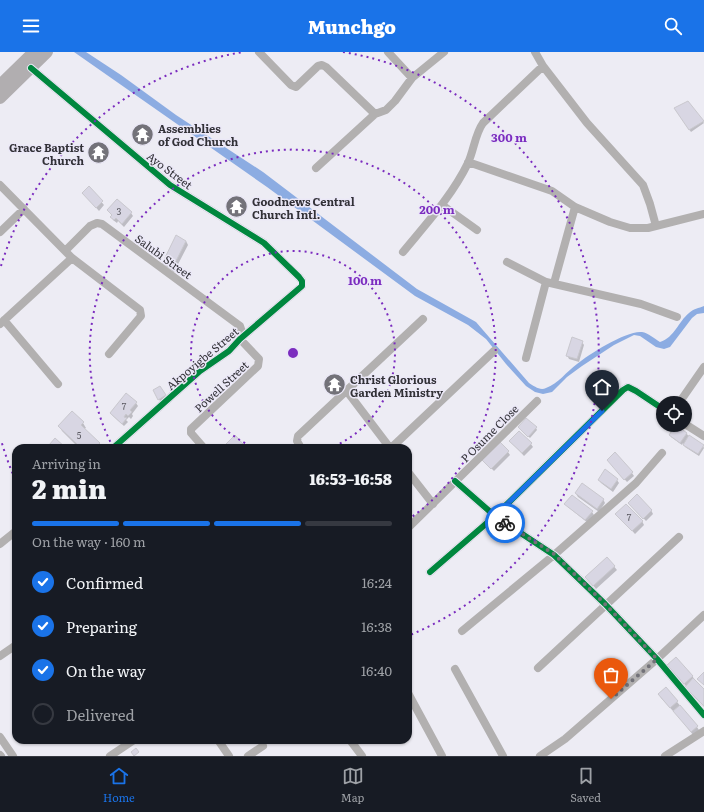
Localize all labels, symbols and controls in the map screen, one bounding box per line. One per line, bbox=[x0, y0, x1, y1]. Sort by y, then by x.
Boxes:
text: Munchgo bbox=[308, 13, 396, 40]
icon: menu bbox=[20, 15, 42, 37]
icon: search bbox=[662, 15, 684, 37]
place label: Assemblies of God Church bbox=[158, 120, 239, 149]
temple icon: Assemblies of God Church bbox=[129, 121, 155, 147]
text: 300 m bbox=[491, 128, 527, 146]
place label: Grace Baptist Church bbox=[9, 139, 84, 168]
temple icon: Grace Baptist Church bbox=[86, 140, 112, 166]
street label: Ayo Street bbox=[144, 148, 197, 193]
place label: Goodnews Central Church Intl. bbox=[252, 193, 355, 222]
temple icon: Goodnews Central Church Intl. bbox=[223, 194, 249, 220]
text: 200 m bbox=[419, 200, 455, 218]
house number: 3 bbox=[117, 204, 122, 218]
street label: Salubi Street bbox=[132, 230, 196, 282]
text: 100 m bbox=[348, 271, 382, 289]
street label: Akpoyigbe Street bbox=[162, 323, 242, 393]
centre of rings bbox=[286, 346, 300, 360]
street label: Powell Street bbox=[190, 356, 252, 415]
pin bbox=[585, 370, 619, 411]
place label: Christ Glorious Garden Ministry bbox=[350, 371, 443, 400]
temple icon: Christ Glorious Garden Ministry bbox=[321, 372, 347, 398]
icon: home bbox=[591, 376, 613, 398]
map controls bbox=[656, 396, 692, 432]
button: locate bbox=[656, 396, 692, 432]
house number: 7 bbox=[122, 399, 127, 413]
street label: P Osume Close bbox=[457, 400, 522, 465]
house number: 5 bbox=[77, 428, 82, 442]
text: Arriving in bbox=[32, 454, 101, 473]
text: 16:53–16:58 bbox=[309, 467, 392, 490]
text: 2 min bbox=[32, 468, 107, 507]
courier bbox=[485, 503, 525, 543]
house number: 7 bbox=[627, 510, 632, 524]
icon: bike bbox=[494, 512, 516, 534]
text: On the way · 160 m bbox=[32, 532, 146, 551]
icon: check bbox=[32, 571, 54, 593]
text: Confirmed bbox=[66, 571, 143, 594]
text: 16:24 bbox=[362, 573, 392, 592]
icon: check bbox=[32, 615, 54, 637]
text: Preparing bbox=[66, 615, 137, 638]
text: 16:38 bbox=[361, 617, 392, 636]
pin bbox=[594, 658, 628, 699]
icon: check bbox=[32, 659, 54, 681]
text: On the way bbox=[66, 659, 146, 682]
text: 16:40 bbox=[361, 661, 392, 680]
icon: bag bbox=[600, 664, 622, 686]
text: Delivered bbox=[66, 703, 135, 726]
tab: Home bbox=[103, 765, 135, 805]
tab: Map bbox=[341, 765, 364, 805]
tab: Saved bbox=[570, 765, 601, 805]

